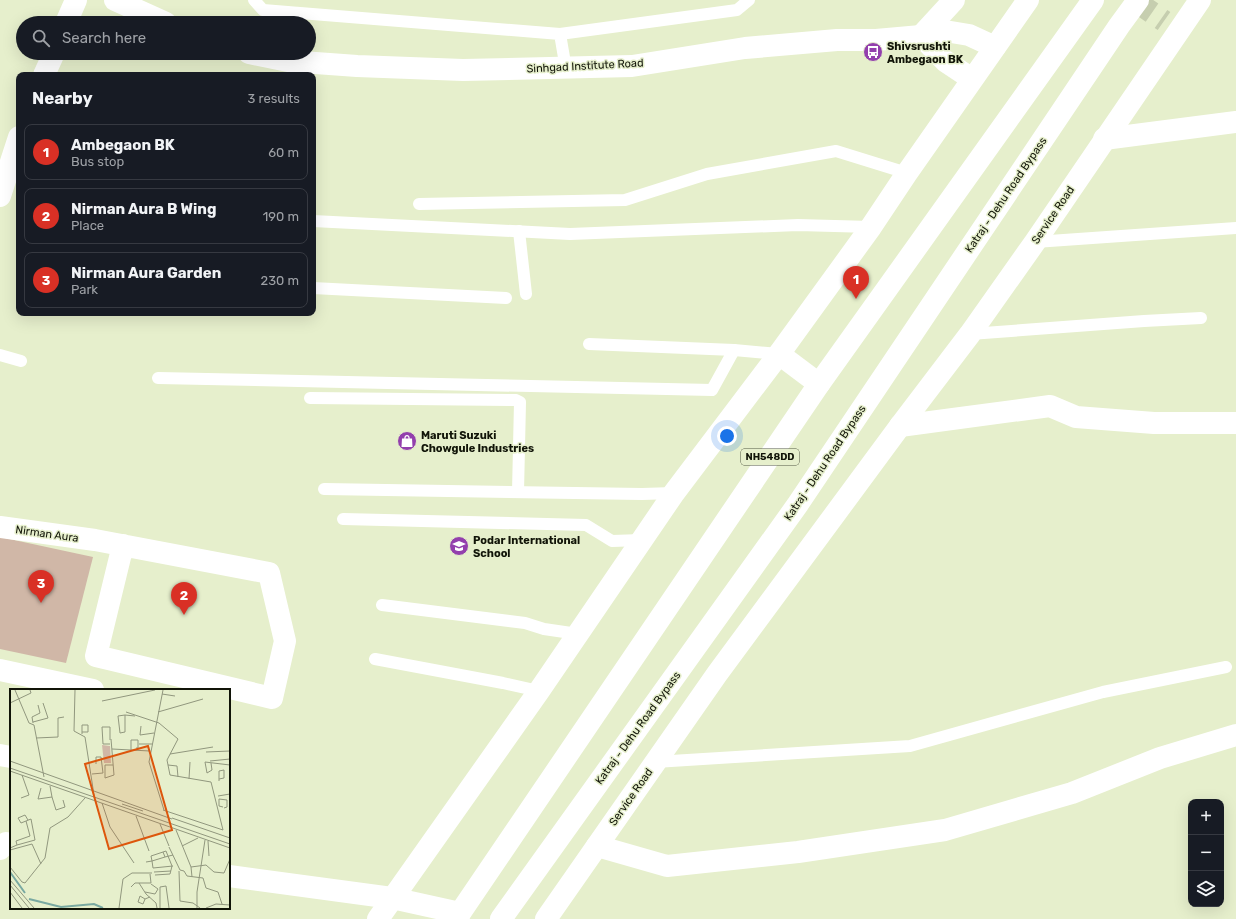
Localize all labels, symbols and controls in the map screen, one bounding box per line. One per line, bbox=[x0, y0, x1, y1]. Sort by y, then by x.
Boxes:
search box bbox=[16, 16, 316, 60]
icon: search bbox=[30, 27, 52, 49]
text: Search here bbox=[62, 29, 146, 47]
place label: Shivsrushti Ambegaon BK bbox=[887, 40, 964, 66]
bus stop icon: Shivsrushti Ambegaon BK bbox=[862, 41, 884, 63]
street label: Sinhgad Institute Road bbox=[526, 56, 644, 76]
text: Nearby bbox=[32, 88, 93, 108]
text: 3 results bbox=[248, 91, 300, 106]
street label: Katraj - Dehu Road Bypass bbox=[962, 134, 1050, 255]
text: Ambegaon BK bbox=[71, 136, 175, 154]
text: 1 bbox=[43, 145, 49, 160]
text: 60 m bbox=[268, 145, 299, 160]
text: Bus stop bbox=[71, 154, 124, 169]
street label: Service Road bbox=[1029, 184, 1077, 246]
text: Nirman Aura B Wing bbox=[71, 200, 217, 218]
text: 2 bbox=[42, 209, 50, 224]
text: 190 m bbox=[263, 209, 299, 224]
text: Place bbox=[71, 218, 104, 233]
text: Nirman Aura Garden bbox=[71, 264, 221, 282]
pin: 1 bbox=[843, 266, 869, 299]
text: 3 bbox=[42, 273, 50, 288]
text: 230 m bbox=[261, 273, 299, 288]
text: Park bbox=[71, 282, 98, 297]
street label: Katraj - Dehu Road Bypass bbox=[781, 402, 869, 523]
your location bbox=[717, 426, 737, 446]
place label: Maruti Suzuki Chowgule Industries bbox=[421, 429, 534, 455]
shop icon: Maruti Suzuki Chowgule Industries bbox=[396, 430, 418, 452]
road number: NH548DD bbox=[741, 449, 799, 465]
street label: Nirman Aura bbox=[15, 523, 79, 545]
place label: Podar International School bbox=[473, 534, 580, 560]
school or university icon: Podar International School bbox=[448, 535, 470, 557]
pin: 3 bbox=[28, 570, 54, 603]
pin: 2 bbox=[171, 582, 197, 615]
street label: Katraj - Dehu Road Bypass bbox=[593, 669, 684, 787]
inset map bbox=[10, 689, 230, 909]
street label: Service Road bbox=[606, 766, 656, 828]
map controls bbox=[1188, 799, 1224, 907]
button: + bbox=[1188, 799, 1224, 835]
button: − bbox=[1188, 835, 1224, 871]
button: layers bbox=[1188, 871, 1224, 907]

